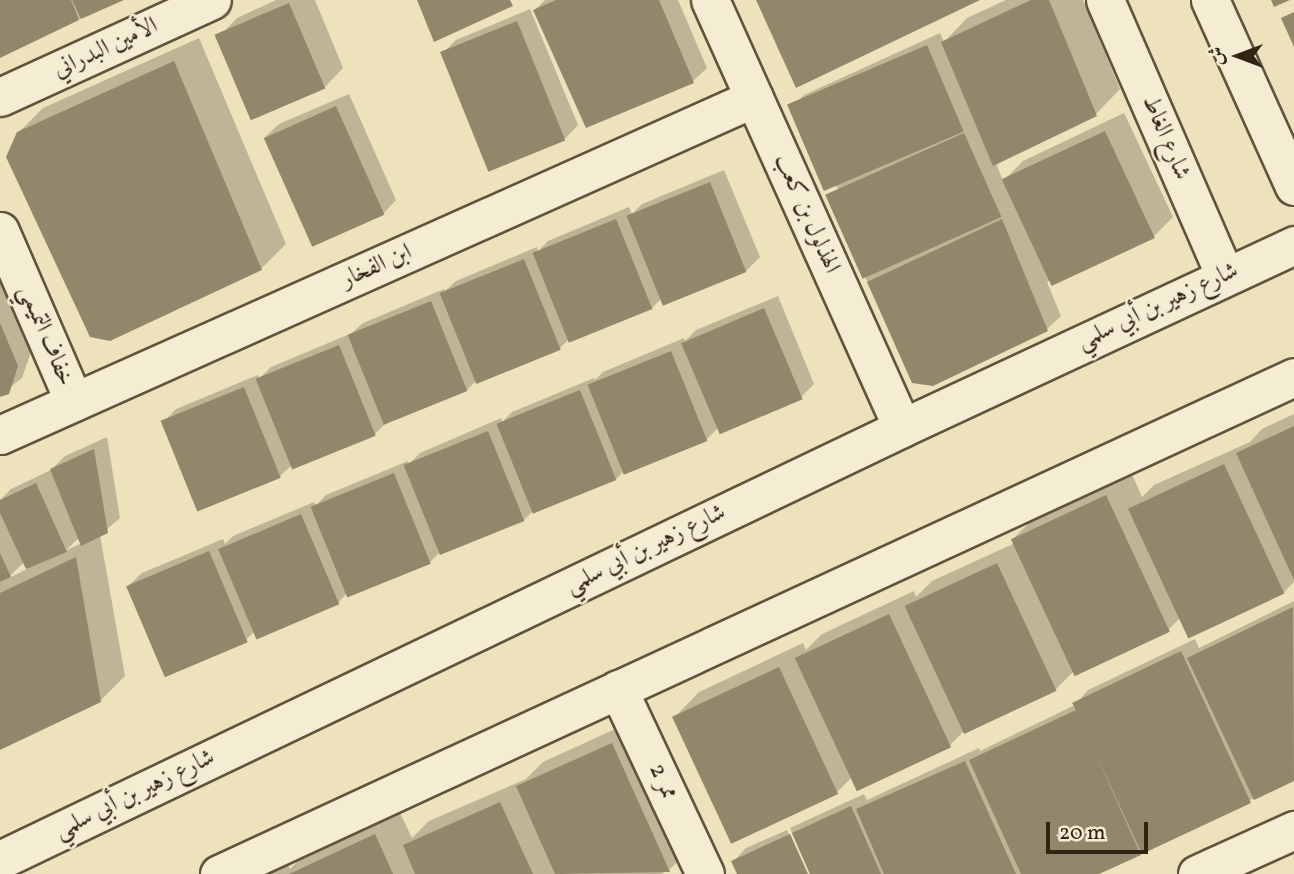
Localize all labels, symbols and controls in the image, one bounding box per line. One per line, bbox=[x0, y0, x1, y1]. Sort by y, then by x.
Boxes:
street label: الأمين البدراني bbox=[49, 12, 163, 86]
north arrow bbox=[1203, 21, 1273, 91]
text: ش bbox=[1204, 47, 1230, 65]
street label: شارع الغاط bbox=[1134, 91, 1196, 185]
street label: الهذلول بن كعب bbox=[767, 150, 845, 278]
street label: ابن الفخار bbox=[337, 239, 417, 295]
street label: شارع زهير بن أبي سلمي bbox=[1073, 257, 1243, 357]
street label: خفاف التميمي bbox=[11, 281, 79, 391]
street label: شارع زهير بن أبي سلمي bbox=[561, 499, 731, 601]
street label: شارع زهير بن أبي سلمي bbox=[50, 744, 220, 846]
street label: ممر 2 bbox=[641, 759, 683, 805]
scale bar bbox=[1049, 808, 1150, 852]
text: 20 m bbox=[1059, 819, 1105, 848]

